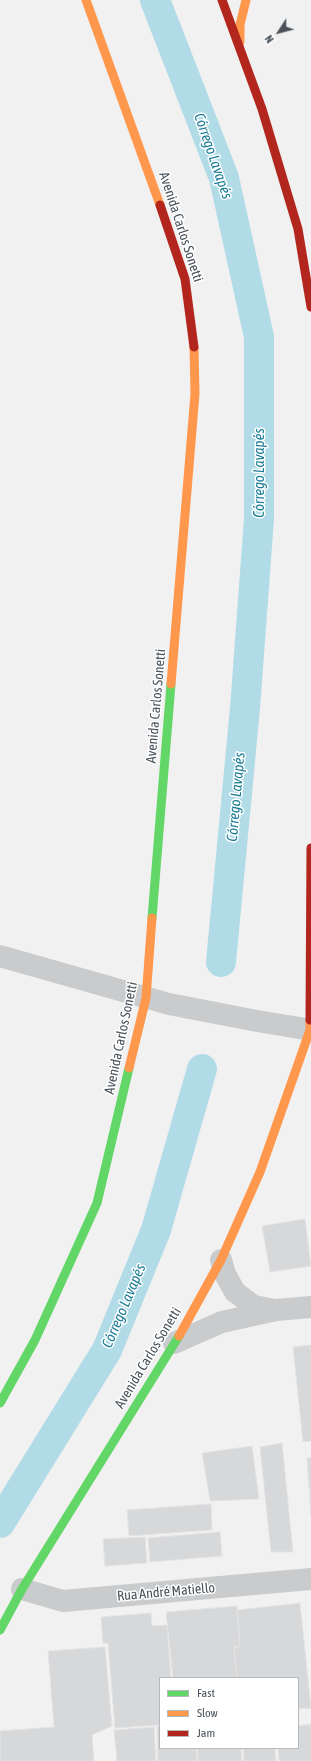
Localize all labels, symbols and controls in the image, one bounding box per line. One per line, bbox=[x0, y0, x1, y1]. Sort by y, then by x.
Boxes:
north arrow bbox=[259, 12, 299, 52]
text: N bbox=[263, 33, 276, 45]
water label: Córrego Lavapés bbox=[190, 111, 236, 201]
street label: Avenida Carlos Sonetti bbox=[155, 170, 207, 284]
water label: Córrego Lavapés bbox=[250, 428, 268, 518]
street label: Avenida Carlos Sonetti bbox=[143, 648, 169, 764]
water label: Córrego Lavapés bbox=[223, 752, 249, 842]
street label: Avenida Carlos Sonetti bbox=[101, 980, 141, 1096]
water label: Córrego Lavapés bbox=[98, 1261, 150, 1351]
street label: Avenida Carlos Sonetti bbox=[111, 1304, 185, 1412]
street label: Rua André Matiello bbox=[116, 1579, 216, 1605]
legend bbox=[159, 1677, 299, 1749]
text: Fast bbox=[197, 1686, 215, 1700]
text: Slow bbox=[197, 1706, 218, 1720]
text: Jam bbox=[197, 1726, 215, 1740]

